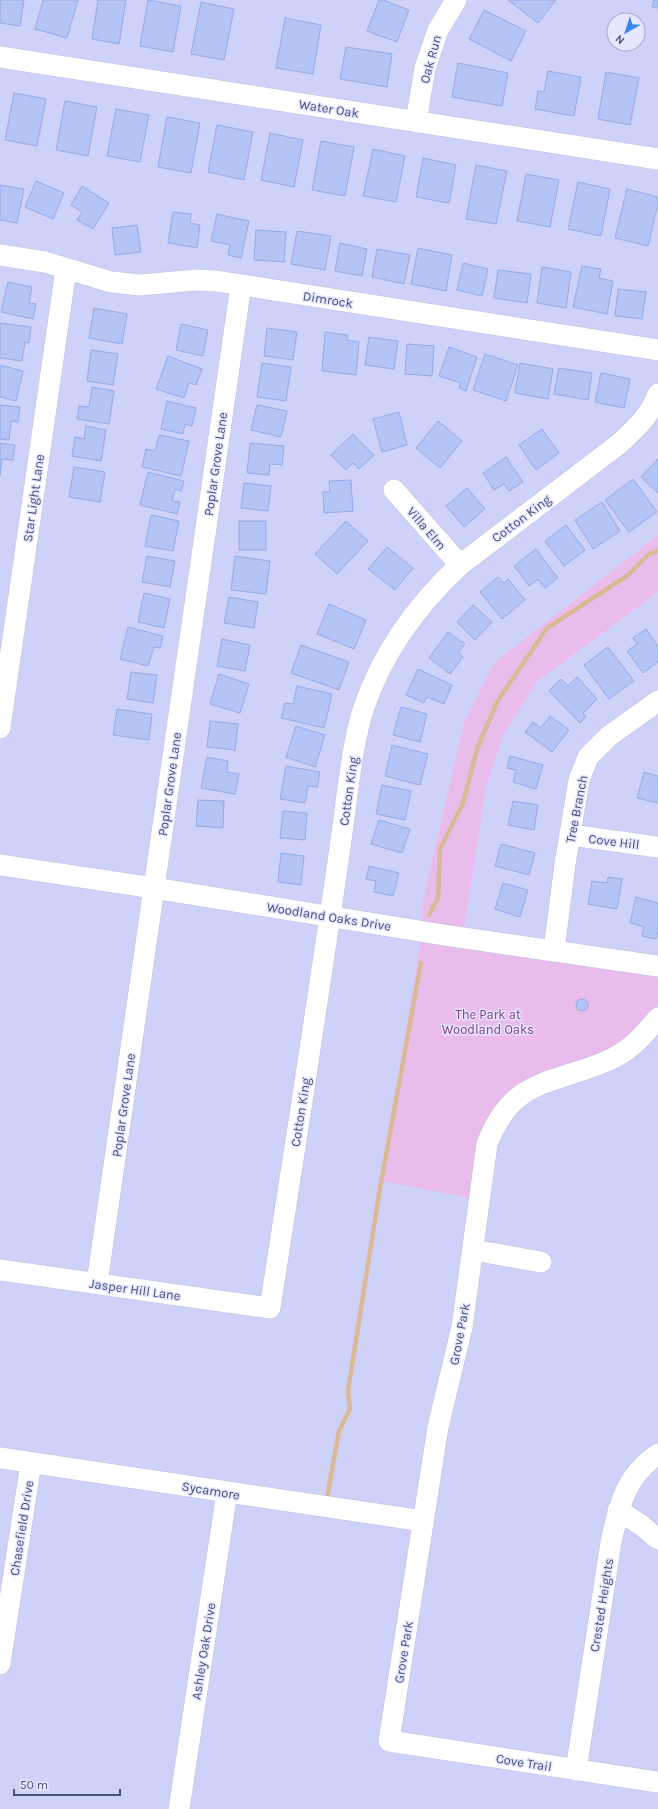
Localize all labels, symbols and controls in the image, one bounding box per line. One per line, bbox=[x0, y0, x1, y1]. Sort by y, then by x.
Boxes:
north arrow bbox=[606, 12, 646, 52]
text: N bbox=[613, 32, 627, 47]
street label: Oak Run bbox=[417, 33, 444, 85]
street label: Water Oak bbox=[298, 96, 360, 121]
street label: Dimrock bbox=[302, 288, 354, 311]
street label: Poplar Grove Lane bbox=[201, 411, 230, 517]
street label: Star Light Lane bbox=[20, 453, 47, 543]
street label: Cotton King bbox=[489, 491, 554, 545]
street label: Villa Elm bbox=[404, 504, 449, 553]
street label: Poplar Grove Lane bbox=[155, 731, 184, 837]
street label: Cotton King bbox=[336, 755, 361, 827]
street label: Tree Branch bbox=[563, 774, 590, 844]
street label: Cove Hill bbox=[588, 831, 640, 852]
street label: Woodland Oaks Drive bbox=[266, 899, 392, 934]
park label: The Park at Woodland Oaks bbox=[442, 1007, 534, 1037]
street label: Poplar Grove Lane bbox=[109, 1052, 138, 1158]
street label: Cotton King bbox=[288, 1076, 313, 1148]
street label: Jasper Hill Lane bbox=[88, 1276, 182, 1303]
street label: Grove Park bbox=[446, 1302, 473, 1366]
street label: Chasefield Drive bbox=[7, 1479, 36, 1577]
street label: Sycamore bbox=[181, 1479, 241, 1503]
street label: Crested Heights bbox=[587, 1557, 616, 1653]
street label: Ashley Oak Drive bbox=[188, 1601, 219, 1701]
street label: Grove Park bbox=[391, 1620, 416, 1684]
street label: Cove Trail bbox=[495, 1751, 553, 1774]
scale bar bbox=[14, 1771, 120, 1797]
text: 50 m bbox=[20, 1778, 48, 1792]

